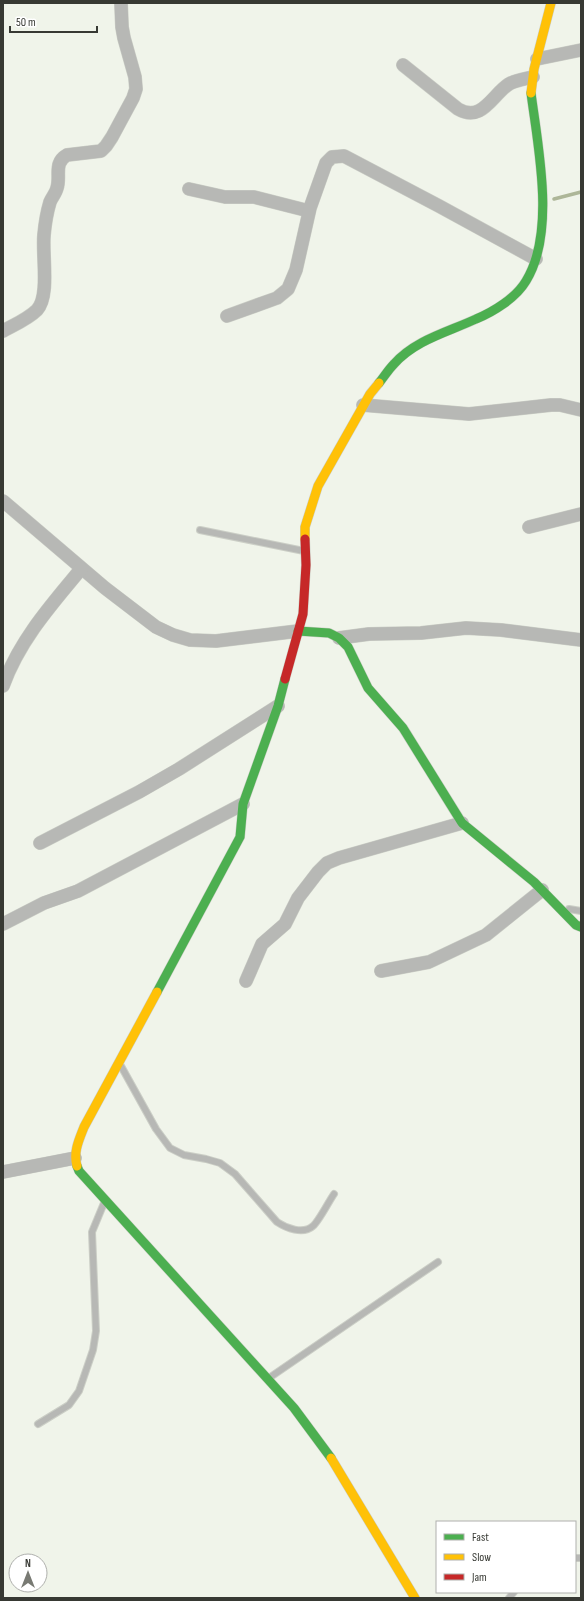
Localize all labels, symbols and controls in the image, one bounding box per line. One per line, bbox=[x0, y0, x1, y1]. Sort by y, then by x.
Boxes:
scale bar bbox=[10, 8, 97, 34]
text: 50 m bbox=[16, 15, 36, 30]
legend bbox=[436, 1521, 576, 1593]
text: Fast bbox=[472, 1530, 489, 1545]
text: Slow bbox=[472, 1550, 491, 1565]
north arrow bbox=[8, 1553, 48, 1593]
text: N bbox=[25, 1557, 31, 1570]
text: Jam bbox=[471, 1570, 487, 1585]

